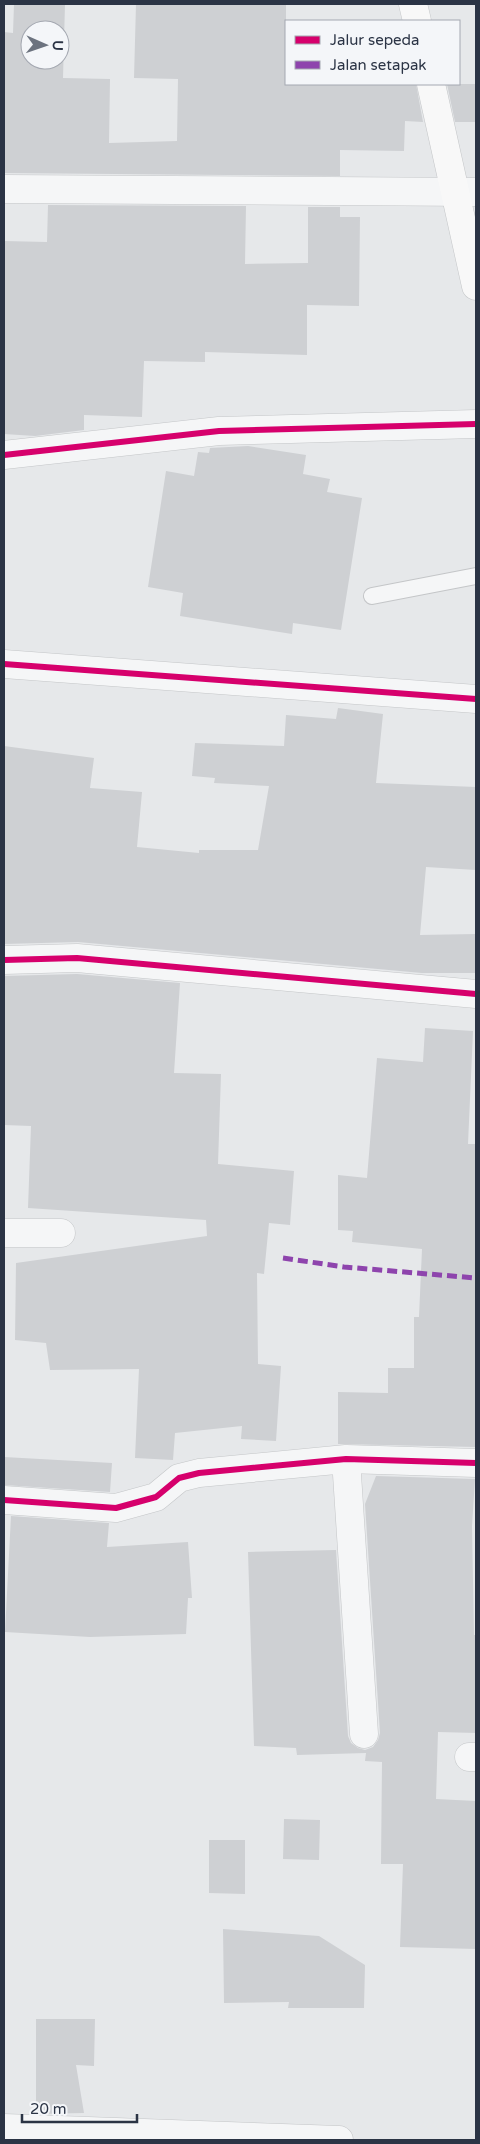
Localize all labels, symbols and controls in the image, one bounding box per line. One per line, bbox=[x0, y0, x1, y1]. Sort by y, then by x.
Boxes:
north arrow bbox=[20, 20, 70, 70]
legend bbox=[285, 20, 460, 85]
text: Jalur sepeda bbox=[330, 31, 419, 49]
text: U bbox=[49, 40, 66, 51]
text: Jalan setapak bbox=[330, 56, 427, 74]
scale bar bbox=[22, 2092, 138, 2124]
text: 20 m bbox=[30, 2100, 67, 2118]

